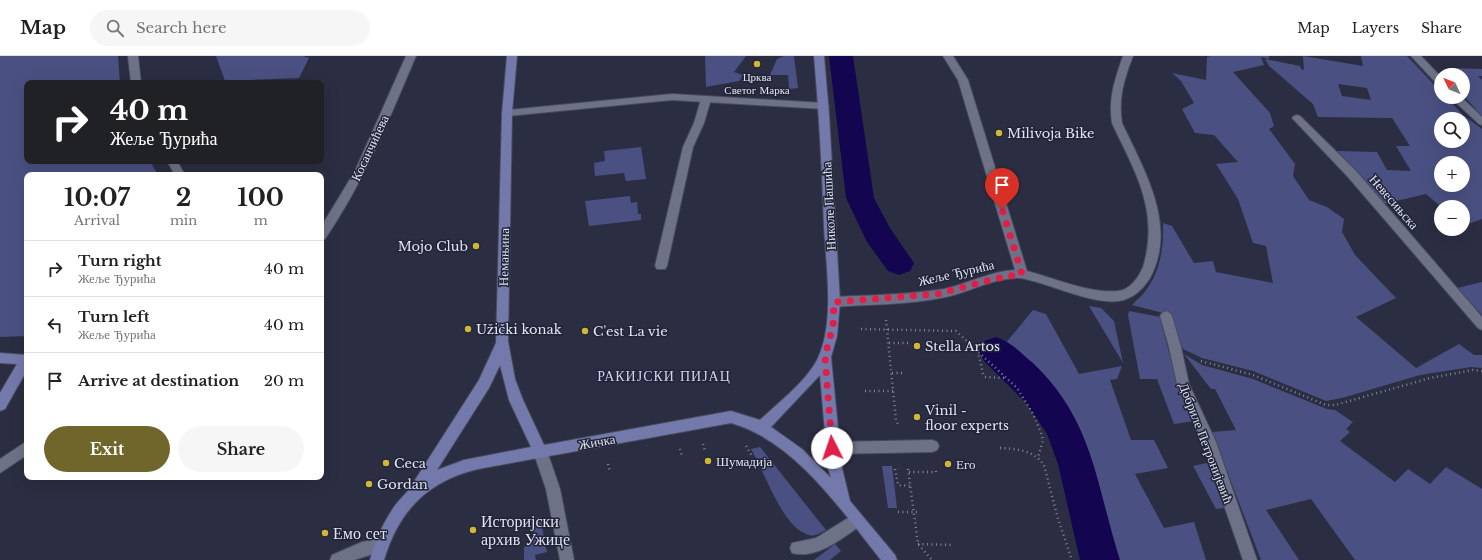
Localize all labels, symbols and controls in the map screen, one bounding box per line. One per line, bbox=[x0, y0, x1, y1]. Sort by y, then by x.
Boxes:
search box bbox=[90, 10, 370, 46]
text: Map bbox=[20, 16, 66, 39]
icon: search bbox=[104, 17, 126, 39]
text: Search here bbox=[136, 18, 227, 37]
text: Map bbox=[1297, 19, 1330, 37]
text: Layers bbox=[1352, 19, 1399, 37]
text: Share bbox=[1421, 19, 1462, 37]
marker: Црква Светог Марка bbox=[752, 59, 762, 69]
north arrow bbox=[1434, 68, 1470, 104]
map controls bbox=[1434, 68, 1470, 236]
place label: Црква Светог Марка bbox=[724, 70, 790, 97]
text: 40 m bbox=[110, 93, 188, 128]
icon: right bbox=[44, 96, 96, 148]
street label: Косанчићева bbox=[347, 112, 393, 184]
button: search bbox=[1434, 112, 1470, 148]
place label: Milivoja Bike bbox=[1007, 125, 1094, 142]
text: Жеље Ђурића bbox=[110, 128, 218, 150]
marker: Milivoja Bike bbox=[994, 128, 1004, 138]
button: + bbox=[1434, 156, 1470, 192]
street label: Николе Пашића bbox=[818, 161, 840, 251]
pin bbox=[985, 168, 1019, 209]
street label: Невесињска bbox=[1366, 171, 1423, 233]
icon: arrive bbox=[991, 174, 1013, 196]
text: 10:07 bbox=[64, 183, 130, 212]
text: 2 bbox=[176, 183, 191, 212]
text: 100 bbox=[237, 183, 284, 212]
button: − bbox=[1434, 200, 1470, 236]
text: Arrival bbox=[74, 212, 120, 229]
text: min bbox=[170, 212, 197, 229]
text: m bbox=[254, 212, 268, 229]
street label: Немањина bbox=[495, 228, 513, 286]
place label: Mojo Club bbox=[398, 238, 468, 255]
marker: Mojo Club bbox=[471, 241, 481, 251]
text: Turn right bbox=[78, 251, 161, 270]
street label: Жеље Ђурића bbox=[916, 256, 996, 290]
icon: right bbox=[44, 258, 66, 280]
text: 40 m bbox=[264, 259, 304, 278]
text: Жеље Ђурића bbox=[78, 270, 156, 287]
text: Turn left bbox=[78, 307, 149, 326]
icon: left bbox=[44, 314, 66, 336]
text: 40 m bbox=[264, 315, 304, 334]
place label: Užički konak bbox=[476, 321, 562, 338]
place label: C'est La vie bbox=[593, 323, 668, 340]
marker: Užički konak bbox=[463, 324, 473, 334]
text: Жеље Ђурића bbox=[78, 326, 156, 343]
marker: C'est La vie bbox=[580, 326, 590, 336]
place label: Stella Artos bbox=[925, 338, 1000, 355]
marker: Stella Artos bbox=[912, 341, 922, 351]
district label: РАКИЈСКИ ПИЈАЦ bbox=[597, 367, 731, 385]
icon: arrive bbox=[44, 370, 66, 392]
text: Arrive at destination bbox=[78, 371, 239, 390]
text: 20 m bbox=[264, 371, 304, 390]
street label: Добриле Петронијевић bbox=[1175, 380, 1237, 506]
place label: Vinil - floor experts bbox=[924, 402, 1009, 434]
marker: Vinil - floor experts bbox=[912, 412, 922, 422]
button: Exit bbox=[44, 426, 170, 472]
button: Share bbox=[178, 426, 304, 472]
position arrow bbox=[811, 427, 853, 469]
street label: Жичка bbox=[577, 430, 617, 454]
place label: Шумадија bbox=[716, 453, 773, 470]
place label: Ceca bbox=[394, 455, 427, 472]
marker: Шумадија bbox=[703, 456, 713, 466]
place label: Его bbox=[956, 456, 975, 473]
marker: Ceca bbox=[381, 458, 391, 468]
marker: Его bbox=[943, 459, 953, 469]
place label: Gordan bbox=[377, 476, 428, 493]
marker: Gordan bbox=[364, 479, 374, 489]
place label: Историјски архив Ужице bbox=[481, 511, 570, 549]
place label: Емо сет bbox=[333, 523, 387, 543]
marker: Историјски архив Ужице bbox=[468, 525, 478, 535]
marker: Емо сет bbox=[320, 528, 330, 538]

